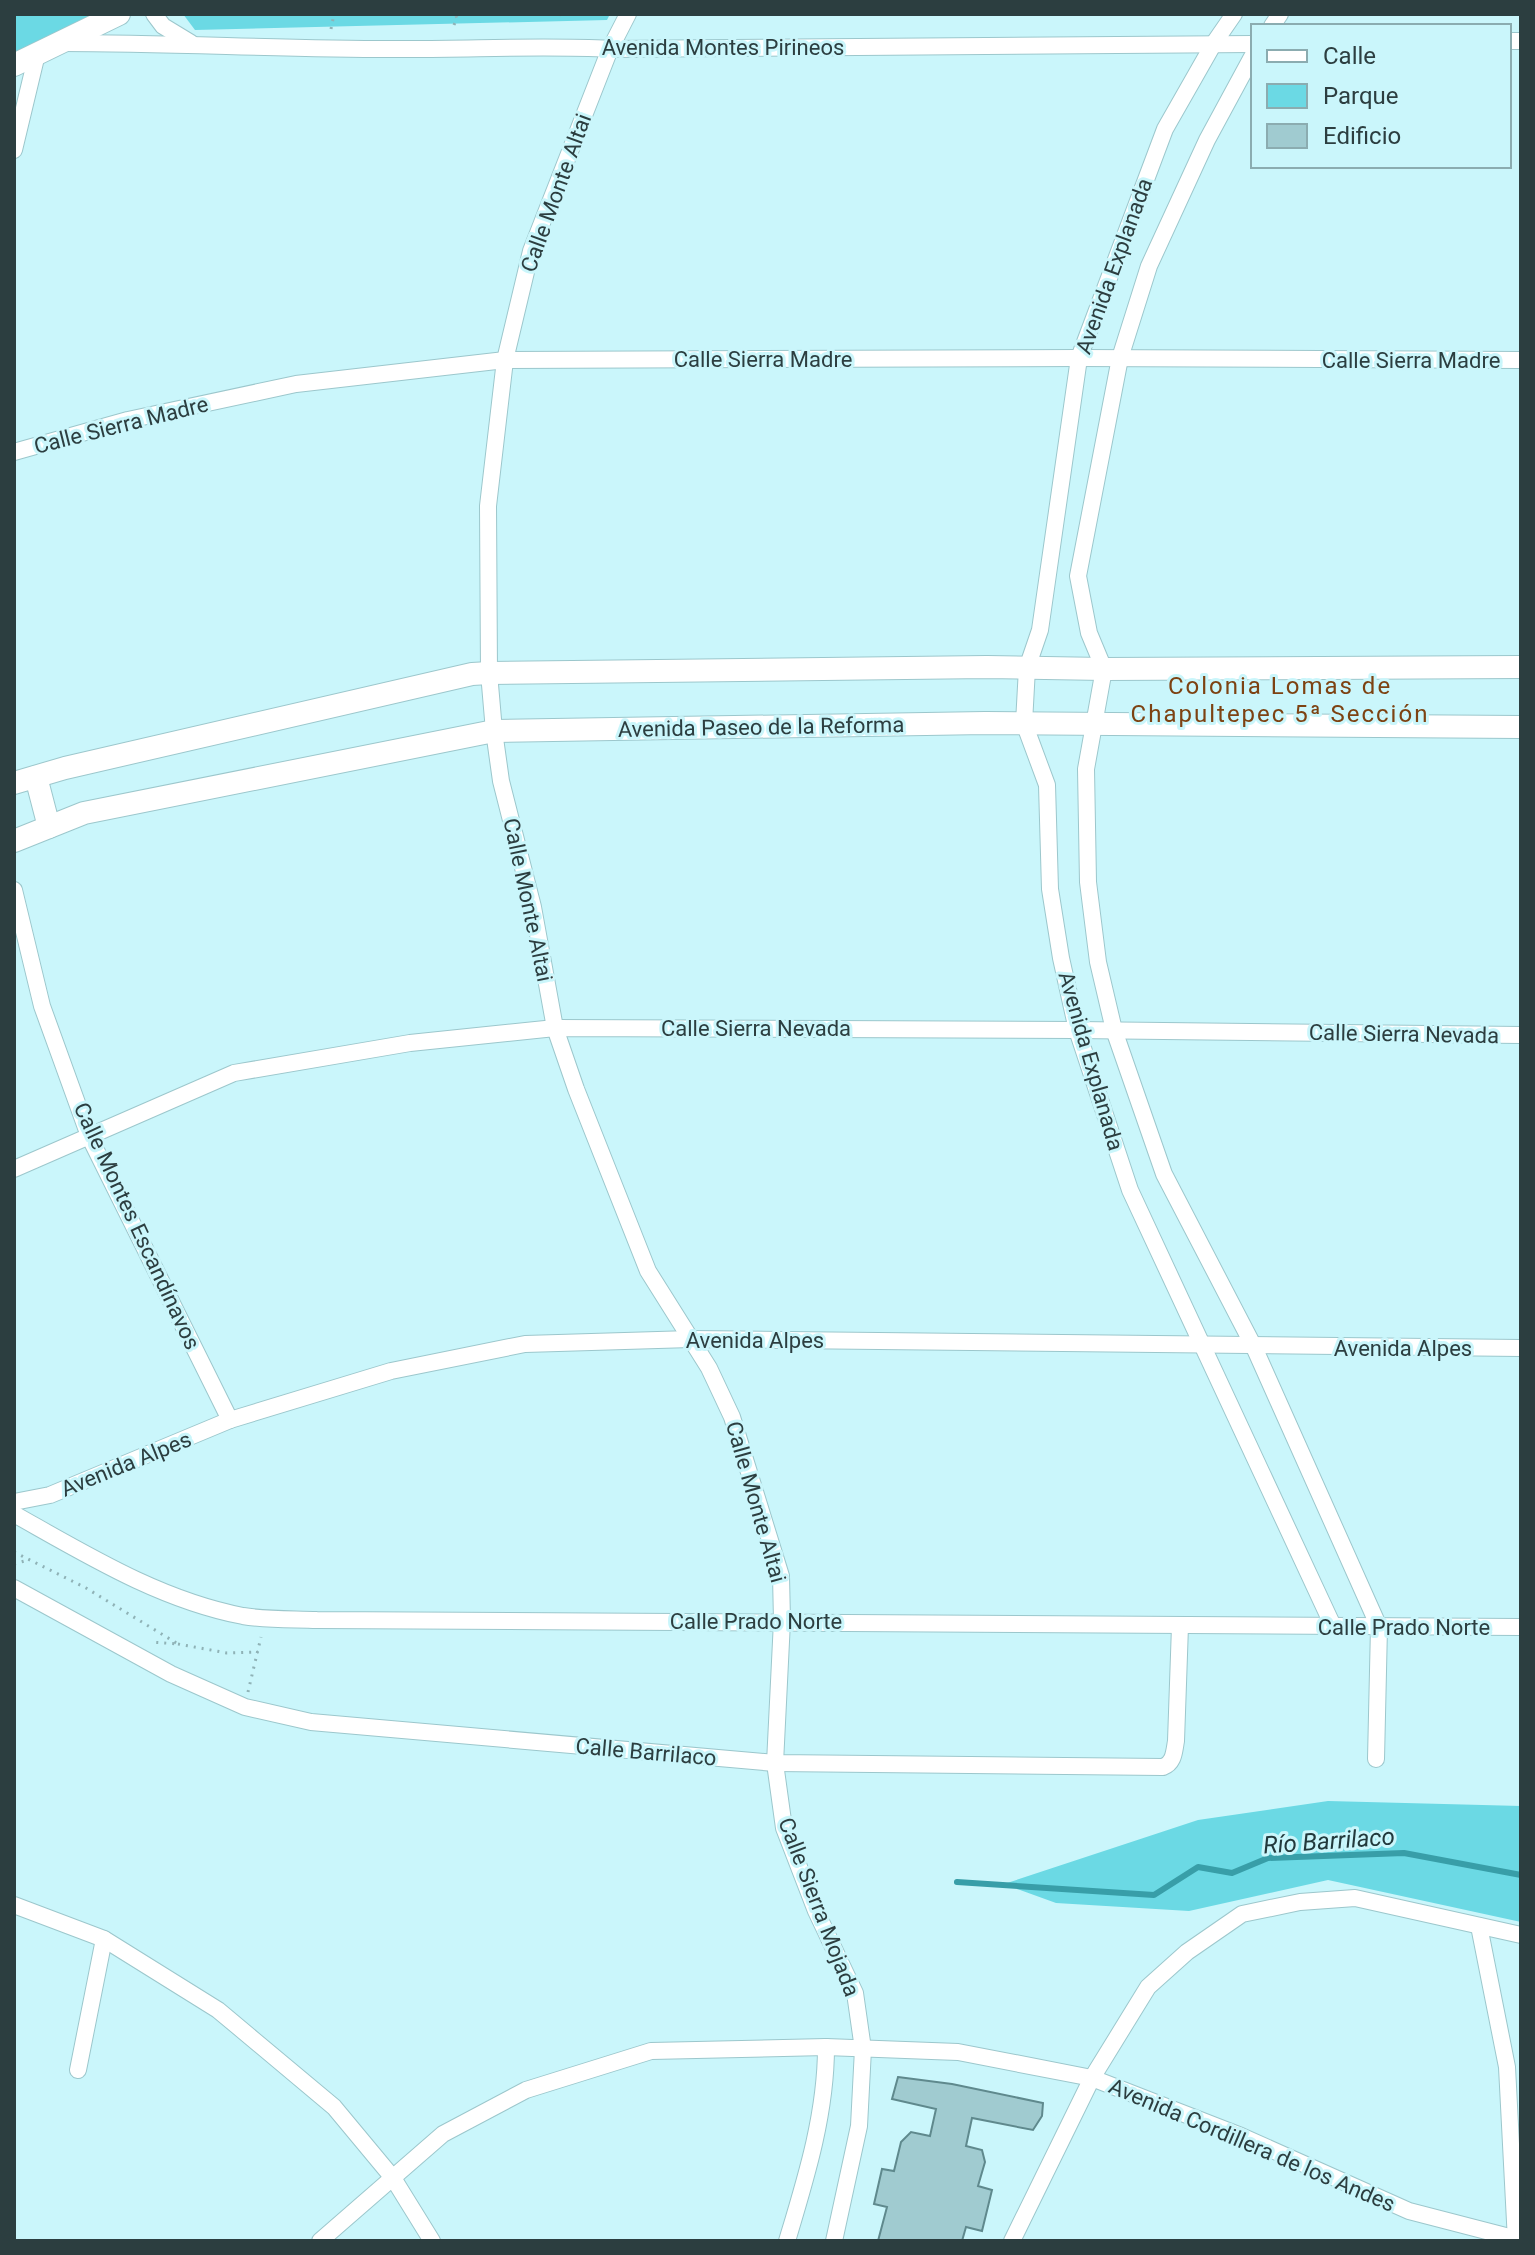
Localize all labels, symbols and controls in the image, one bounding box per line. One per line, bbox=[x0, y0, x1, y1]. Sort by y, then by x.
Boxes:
legend bbox=[1251, 24, 1511, 168]
street label: Avenida Montes Pirineos bbox=[602, 35, 844, 60]
text: Calle bbox=[1323, 42, 1376, 70]
text: Parque bbox=[1323, 82, 1399, 110]
street label: Calle Monte Altai bbox=[516, 110, 596, 276]
text: Edificio bbox=[1323, 122, 1401, 150]
street label: Avenida Explanada bbox=[1071, 175, 1157, 357]
street label: Calle Sierra Madre bbox=[674, 347, 852, 372]
street label: Calle Sierra Madre bbox=[1322, 348, 1500, 373]
street label: Calle Sierra Madre bbox=[31, 391, 211, 459]
district label: Colonia Lomas de Chapultepec 5ª Sección bbox=[1131, 672, 1429, 728]
street label: Avenida Paseo de la Reforma bbox=[618, 712, 904, 742]
street label: Calle Monte Altai bbox=[498, 816, 558, 984]
street label: Avenida Explanada bbox=[1054, 969, 1128, 1153]
street label: Calle Sierra Nevada bbox=[661, 1016, 851, 1041]
street label: Calle Sierra Nevada bbox=[1309, 1020, 1499, 1048]
street label: Calle Montes Escandínavos bbox=[69, 1099, 205, 1353]
street label: Avenida Alpes bbox=[686, 1328, 824, 1353]
street label: Avenida Alpes bbox=[1334, 1336, 1472, 1361]
street label: Calle Monte Altai bbox=[721, 1419, 791, 1585]
street label: Avenida Alpes bbox=[57, 1426, 195, 1502]
street label: Calle Prado Norte bbox=[670, 1609, 842, 1634]
street label: Calle Prado Norte bbox=[1318, 1615, 1490, 1640]
street label: Calle Barrilaco bbox=[574, 1733, 718, 1771]
street label: Calle Sierra Mojada bbox=[773, 1814, 865, 2000]
water label: Río Barrilaco bbox=[1262, 1822, 1396, 1860]
street label: Avenida Cordillera de los Andes bbox=[1105, 2073, 1399, 2217]

